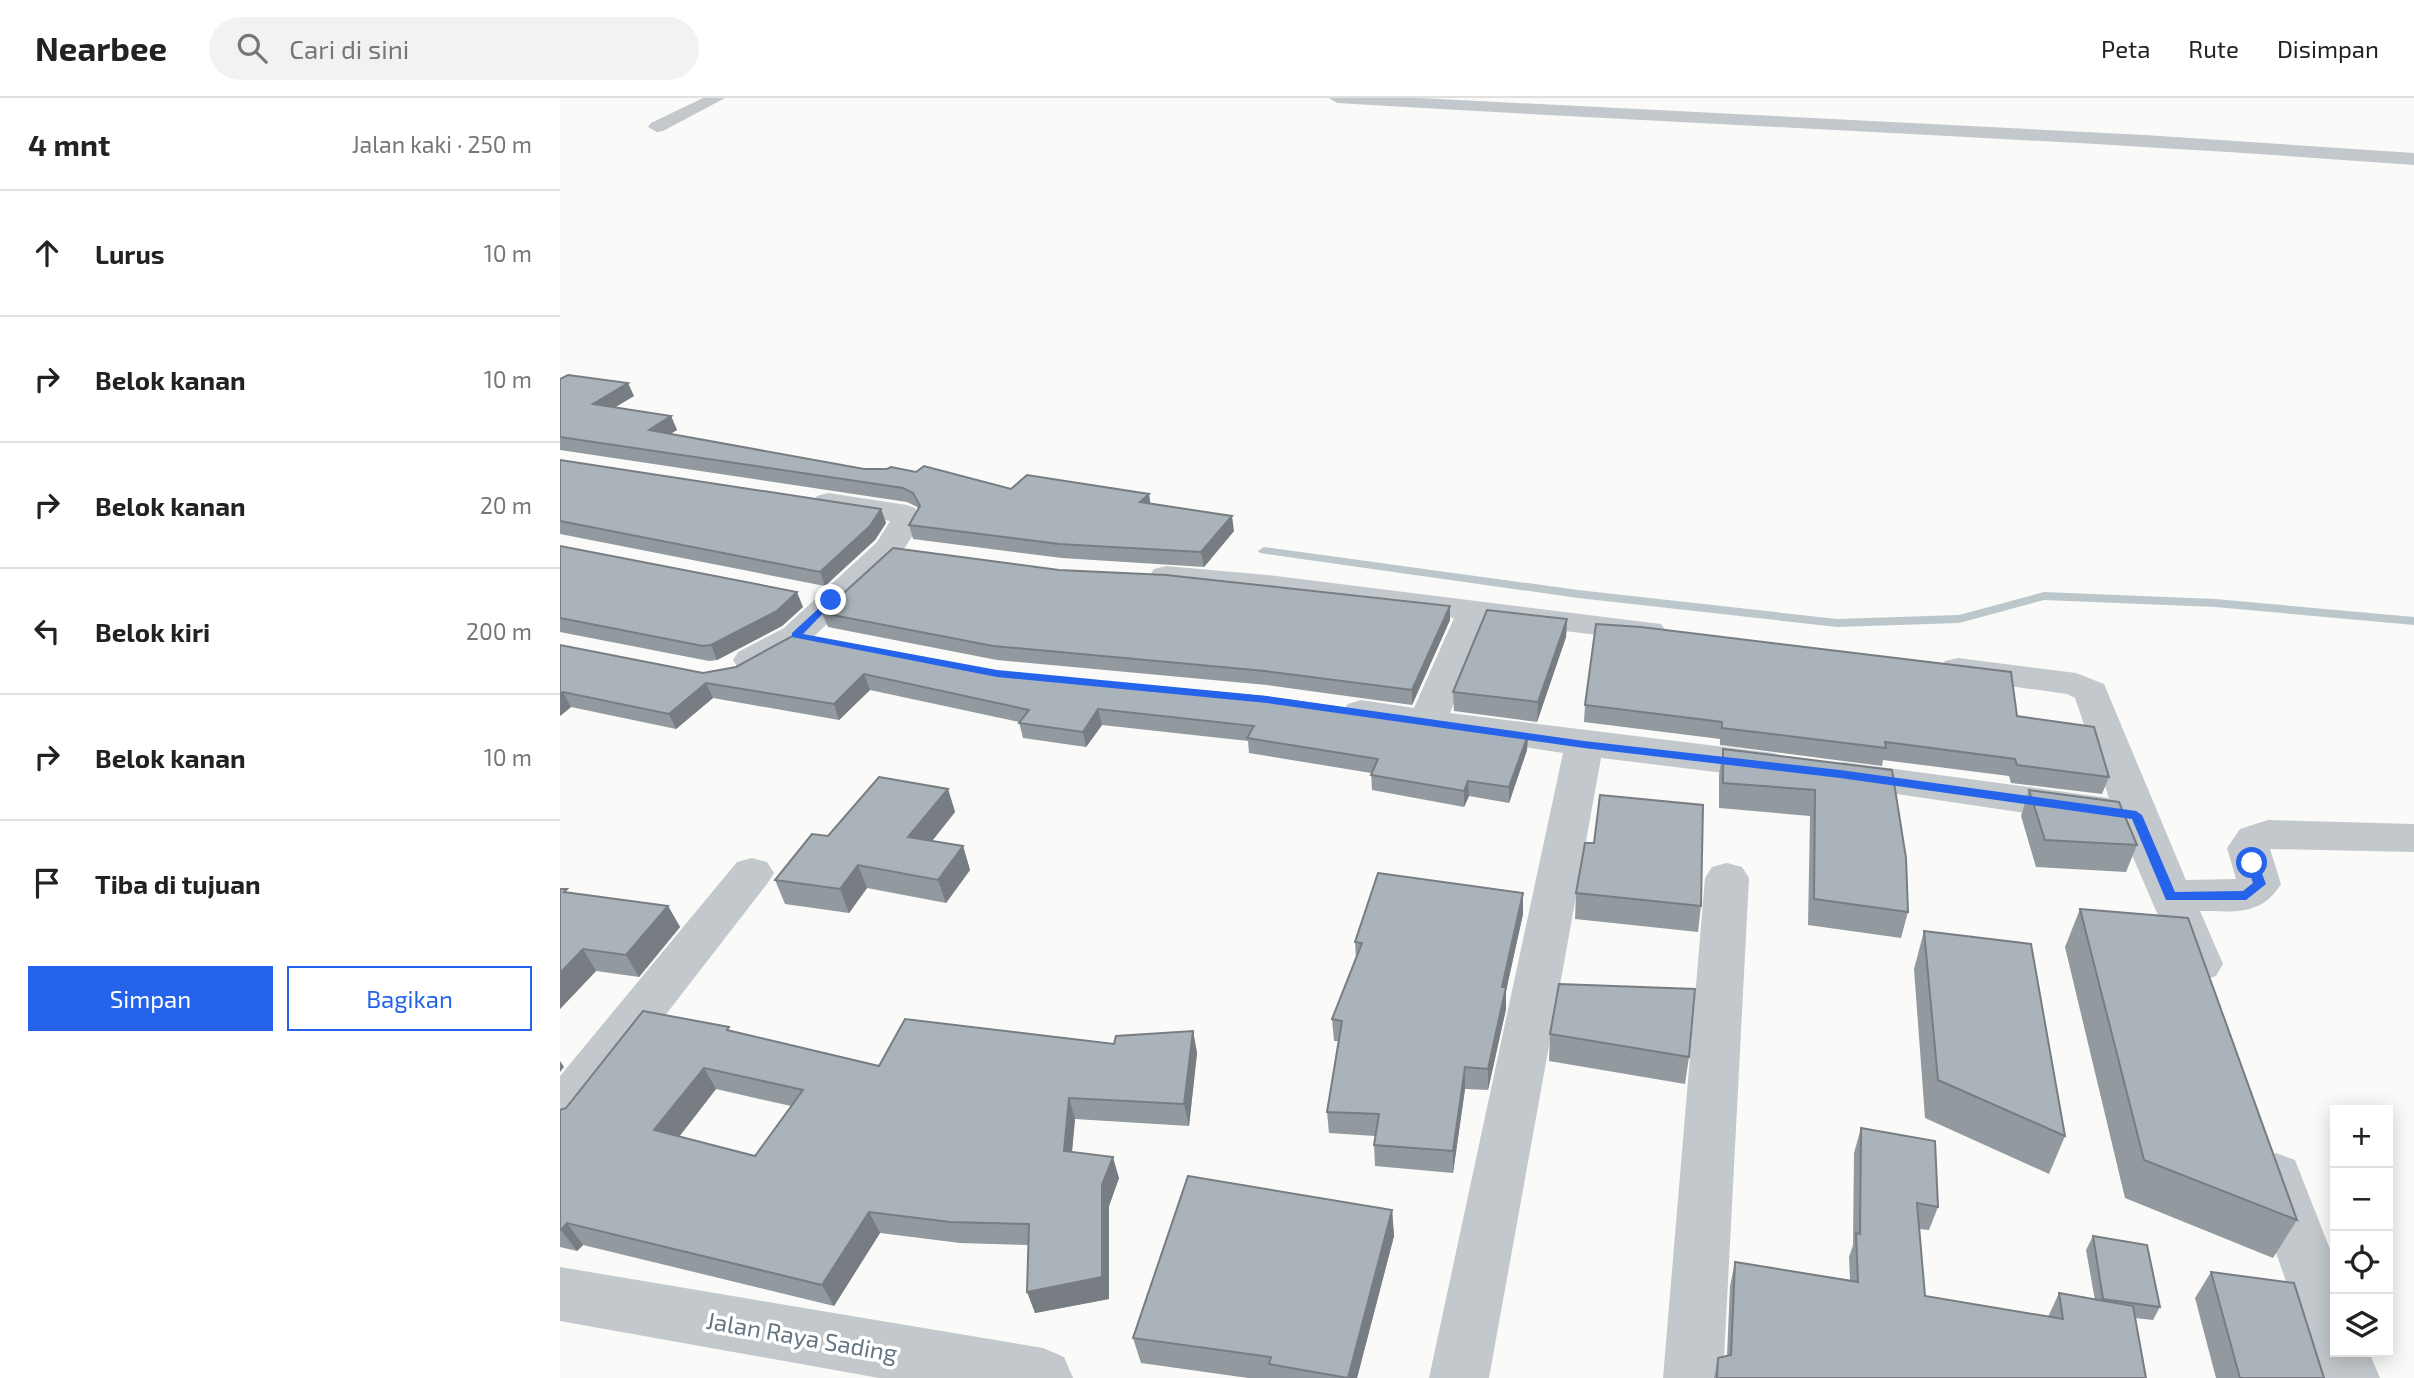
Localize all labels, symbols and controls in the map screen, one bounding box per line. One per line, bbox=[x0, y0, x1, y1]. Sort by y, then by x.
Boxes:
search box bbox=[209, 17, 699, 80]
text: Nearbee bbox=[35, 28, 167, 68]
icon: search bbox=[233, 29, 271, 67]
text: Cari di sini bbox=[289, 33, 409, 64]
text: Peta bbox=[2101, 34, 2150, 63]
text: Rute bbox=[2188, 34, 2239, 63]
text: Disimpan bbox=[2277, 34, 2379, 63]
text: 4 mnt bbox=[28, 126, 110, 162]
text: Jalan kaki · 250 m bbox=[352, 130, 532, 158]
icon: ahead bbox=[28, 234, 66, 272]
text: Lurus bbox=[95, 238, 165, 269]
text: 10 m bbox=[484, 239, 532, 267]
icon: right bbox=[28, 360, 66, 398]
text: Belok kanan bbox=[95, 364, 246, 395]
text: 10 m bbox=[484, 365, 532, 393]
icon: right bbox=[28, 486, 66, 524]
text: Belok kanan bbox=[95, 490, 246, 521]
text: 20 m bbox=[480, 491, 532, 519]
route end bbox=[815, 584, 846, 615]
icon: left bbox=[28, 612, 66, 650]
text: Belok kiri bbox=[95, 616, 210, 647]
text: 200 m bbox=[466, 617, 532, 645]
icon: right bbox=[28, 738, 66, 776]
text: Belok kanan bbox=[95, 742, 246, 773]
text: 10 m bbox=[484, 743, 532, 771]
route start bbox=[2236, 847, 2267, 878]
icon: arrive bbox=[28, 864, 66, 902]
text: Tiba di tujuan bbox=[95, 868, 261, 899]
button: Simpan bbox=[28, 966, 273, 1031]
button: Bagikan bbox=[287, 966, 532, 1031]
map controls bbox=[2330, 1105, 2393, 1357]
button: + bbox=[2330, 1105, 2393, 1168]
button: − bbox=[2330, 1168, 2393, 1231]
button: locate bbox=[2330, 1231, 2393, 1294]
button: layers bbox=[2330, 1294, 2393, 1357]
street label: Jalan Raya Sading bbox=[704, 1305, 900, 1367]

